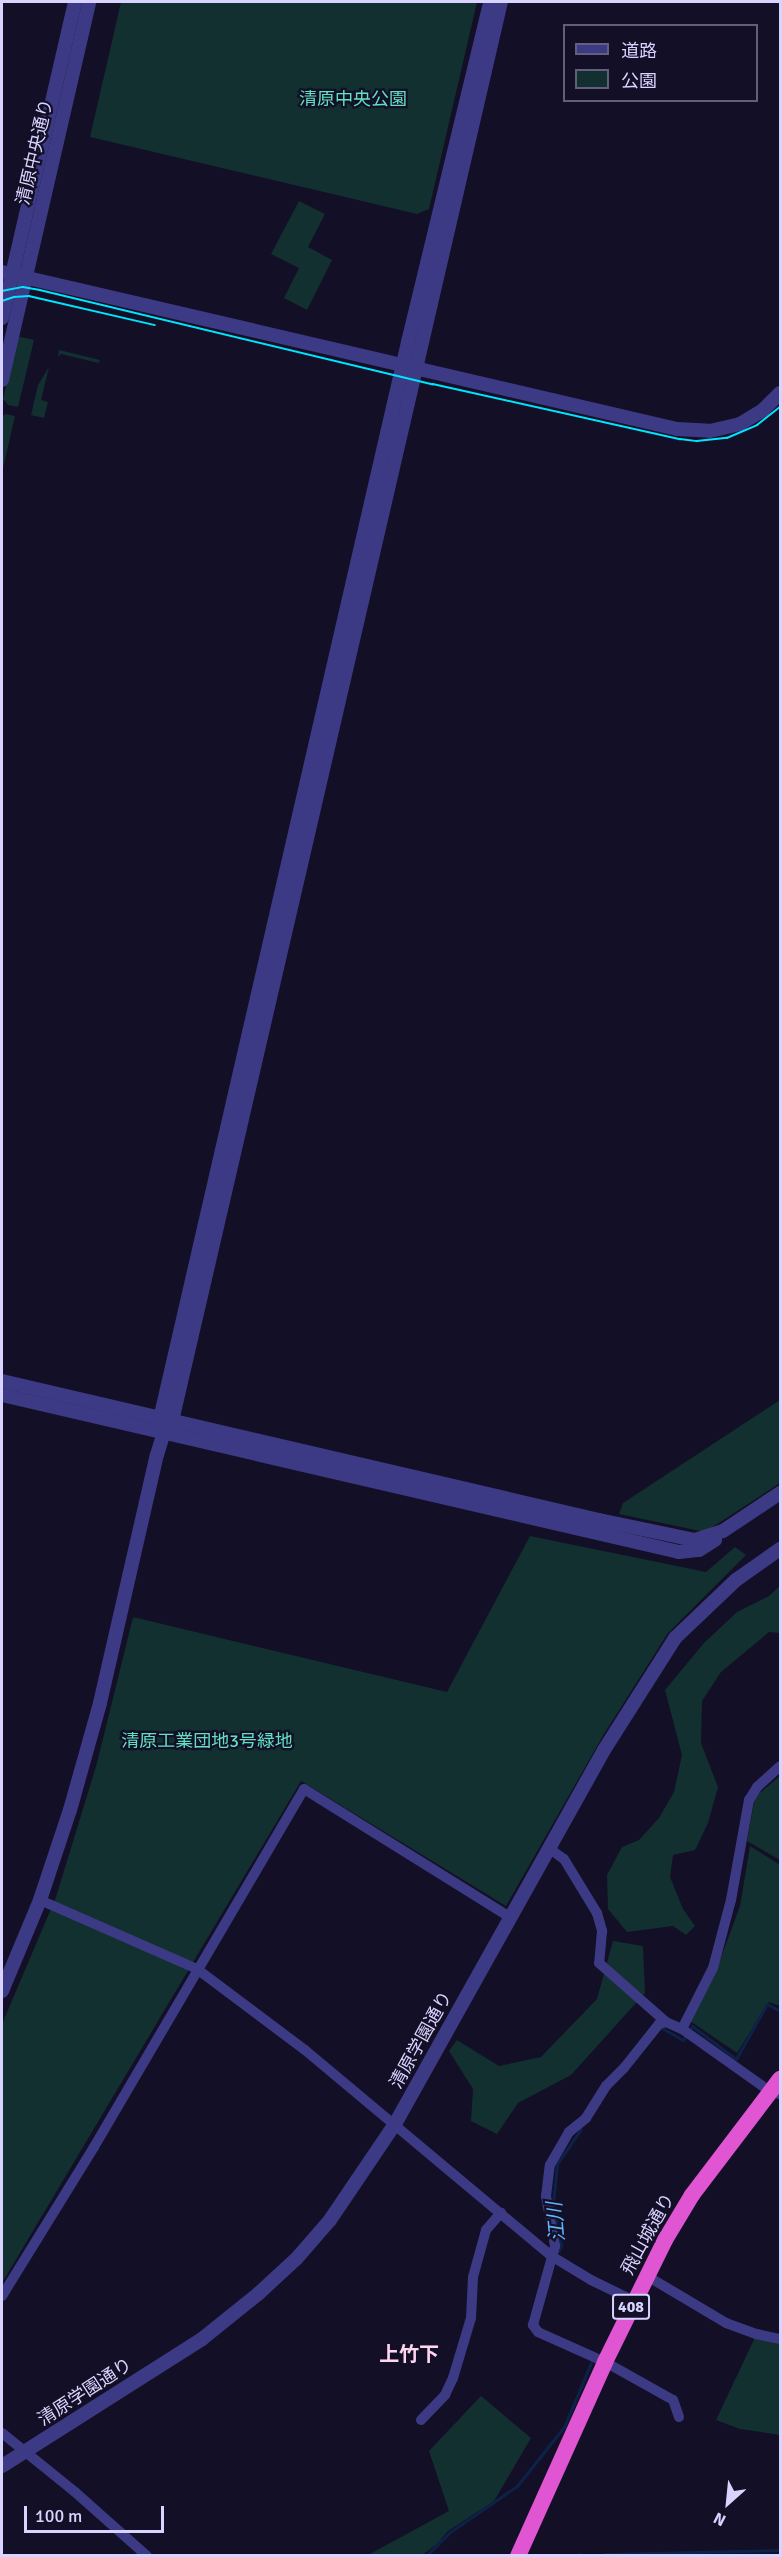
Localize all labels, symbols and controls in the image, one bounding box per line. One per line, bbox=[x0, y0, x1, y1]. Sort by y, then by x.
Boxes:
legend bbox=[563, 24, 758, 102]
text: 道路 bbox=[621, 40, 657, 62]
text: 公園 bbox=[621, 70, 657, 92]
park label: 清原中央公園 bbox=[299, 88, 407, 110]
street label: 清原中央通り bbox=[12, 97, 58, 207]
park label: 清原工業団地3号緑地 bbox=[121, 1730, 293, 1752]
street label: 清原学園通り bbox=[385, 1988, 457, 2092]
street label: 飛山城通り bbox=[617, 2189, 679, 2279]
water label: 江川 bbox=[542, 2201, 570, 2243]
road number: 408 bbox=[612, 2294, 650, 2320]
district label: 上竹下 bbox=[379, 2342, 439, 2366]
street label: 清原学園通り bbox=[34, 2354, 136, 2430]
north arrow bbox=[698, 2473, 758, 2533]
scale bar bbox=[27, 2494, 166, 2532]
text: 100 m bbox=[35, 2505, 82, 2527]
text: N bbox=[710, 2508, 729, 2530]

